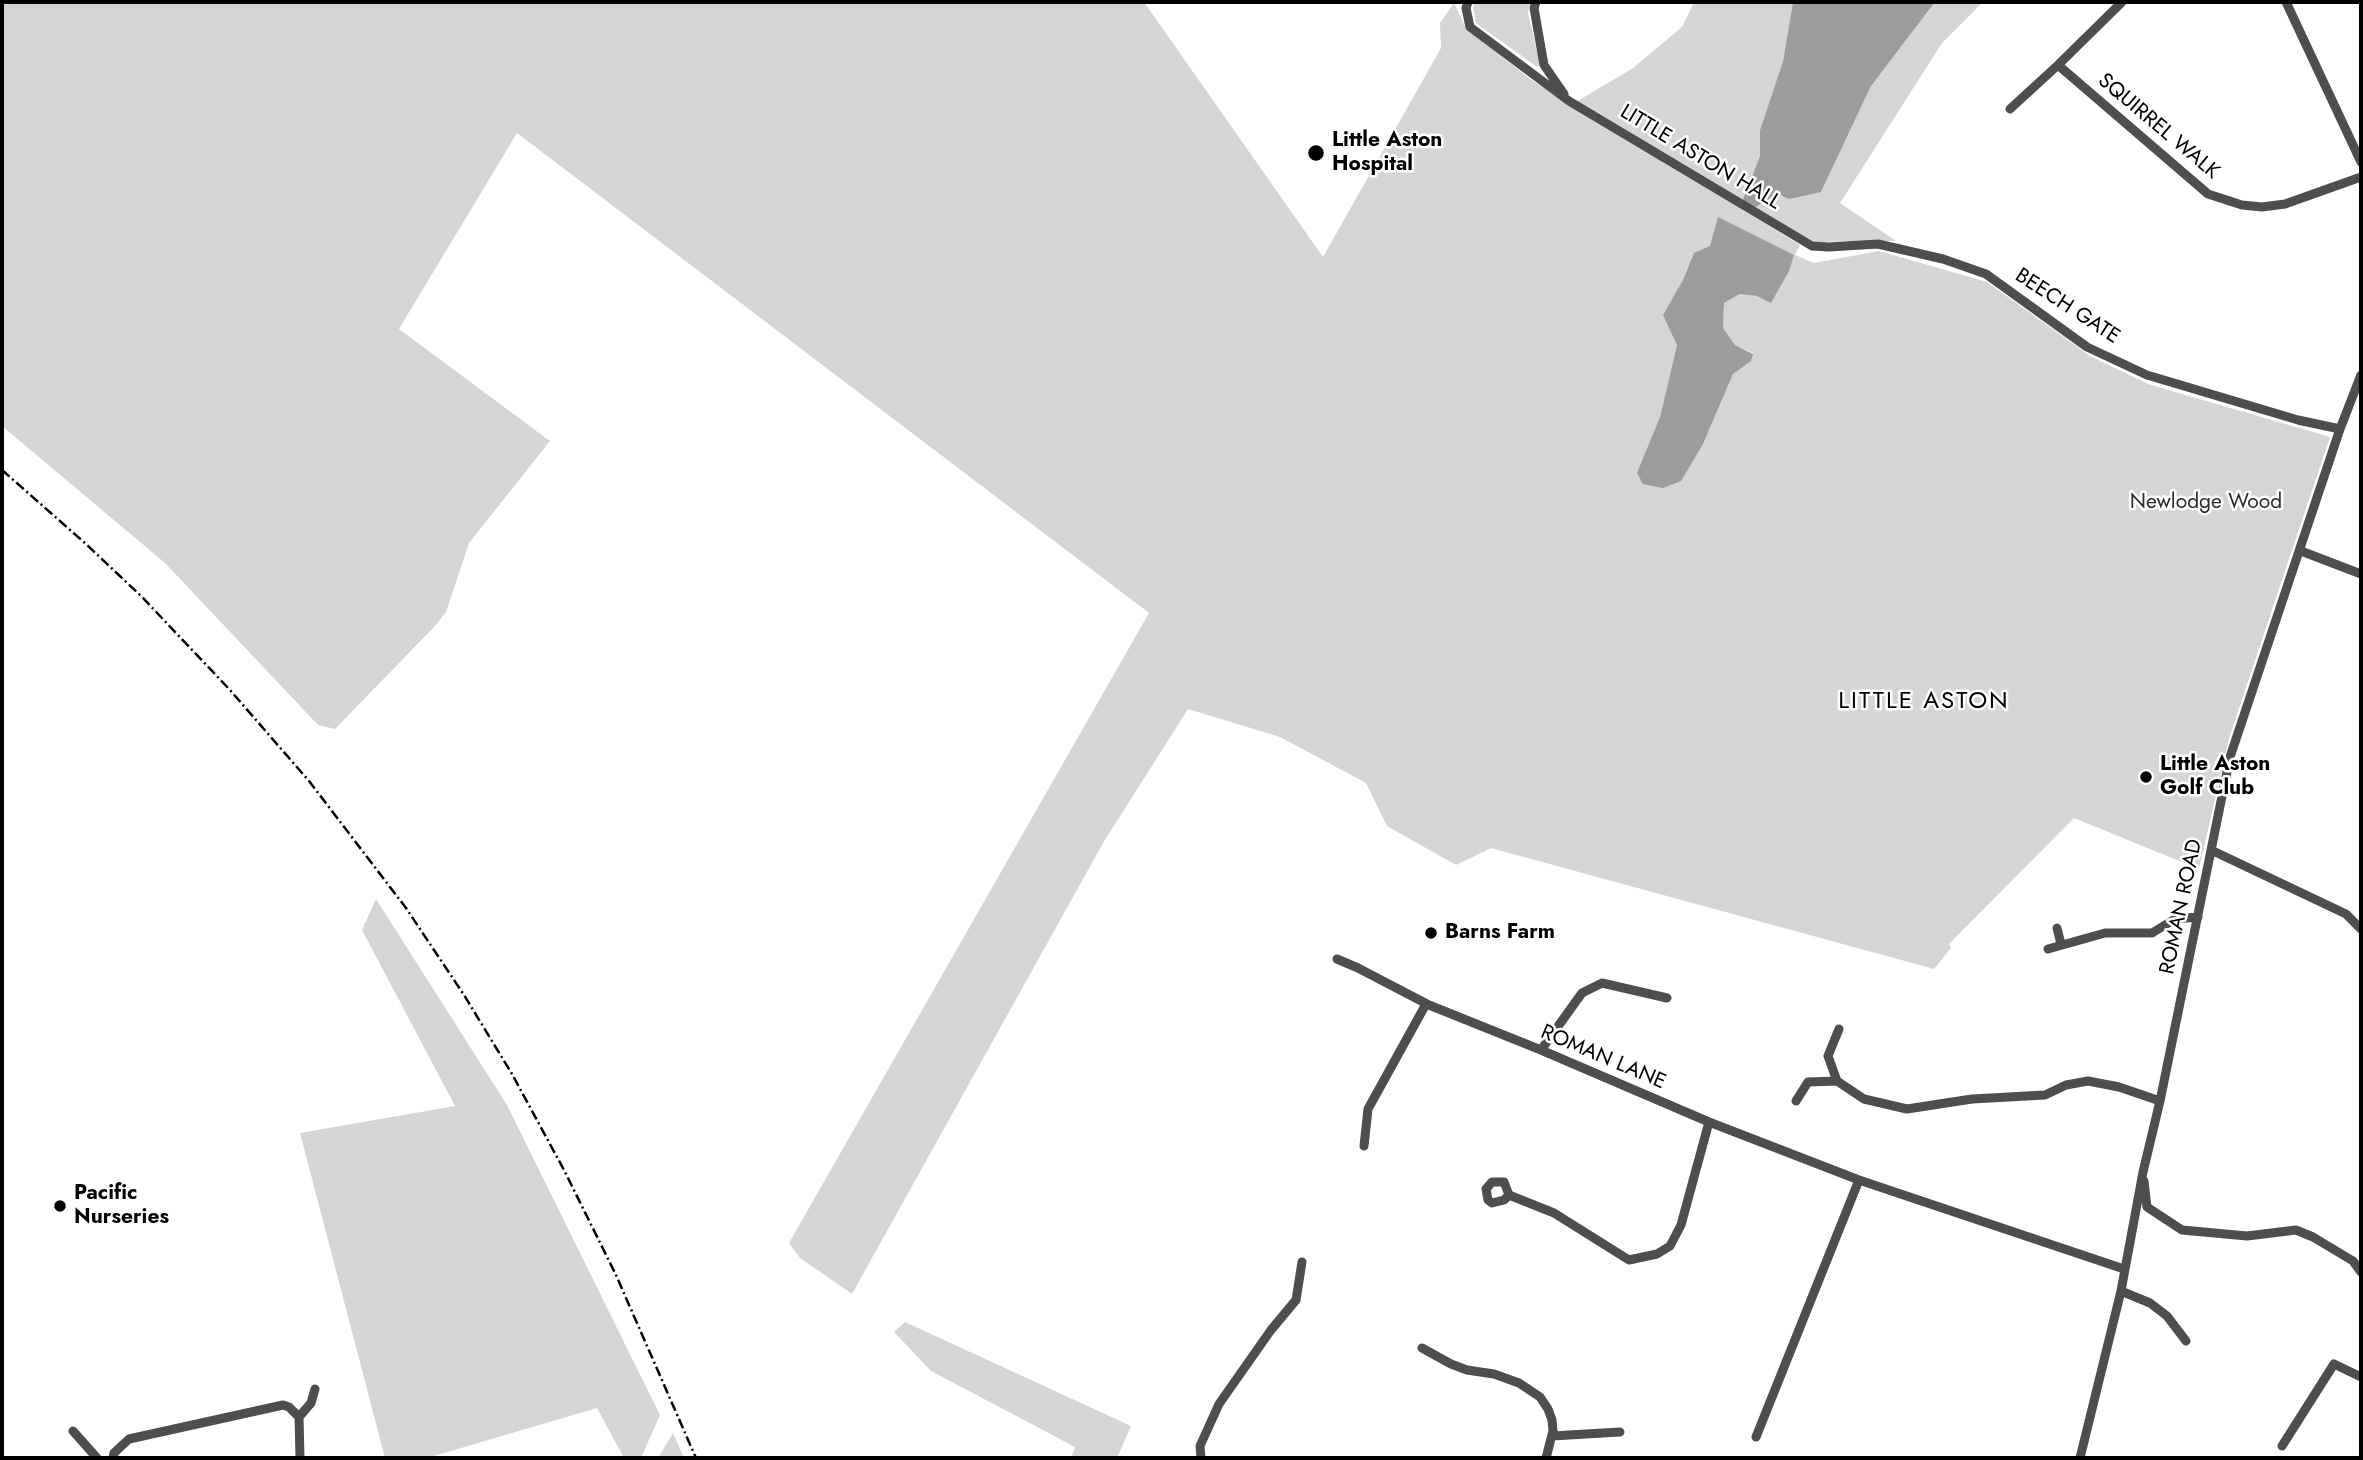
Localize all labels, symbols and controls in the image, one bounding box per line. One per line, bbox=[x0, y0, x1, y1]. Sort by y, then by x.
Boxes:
street label: SQUIRREL WALK bbox=[2092, 69, 2224, 185]
street label: LITTLE ASTON HALL bbox=[1615, 100, 1785, 216]
place label: Little Aston Hospital bbox=[1332, 128, 1442, 178]
marker: Little Aston Hospital bbox=[1306, 143, 1326, 163]
street label: BEECH GATE bbox=[2010, 264, 2124, 350]
park label: Newlodge Wood bbox=[2130, 490, 2282, 516]
district label: LITTLE ASTON bbox=[1840, 688, 2008, 716]
place label: Little Aston Golf Club bbox=[2160, 752, 2270, 802]
marker: Little Aston Golf Club bbox=[2138, 769, 2154, 785]
street label: ROMAN ROAD bbox=[2155, 837, 2209, 977]
place label: Barns Farm bbox=[1445, 920, 1555, 946]
marker: Barns Farm bbox=[1423, 925, 1439, 941]
street label: ROMAN LANE bbox=[1537, 1020, 1669, 1096]
place label: Pacific Nurseries bbox=[74, 1181, 169, 1231]
marker: Pacific Nurseries bbox=[52, 1198, 68, 1214]

